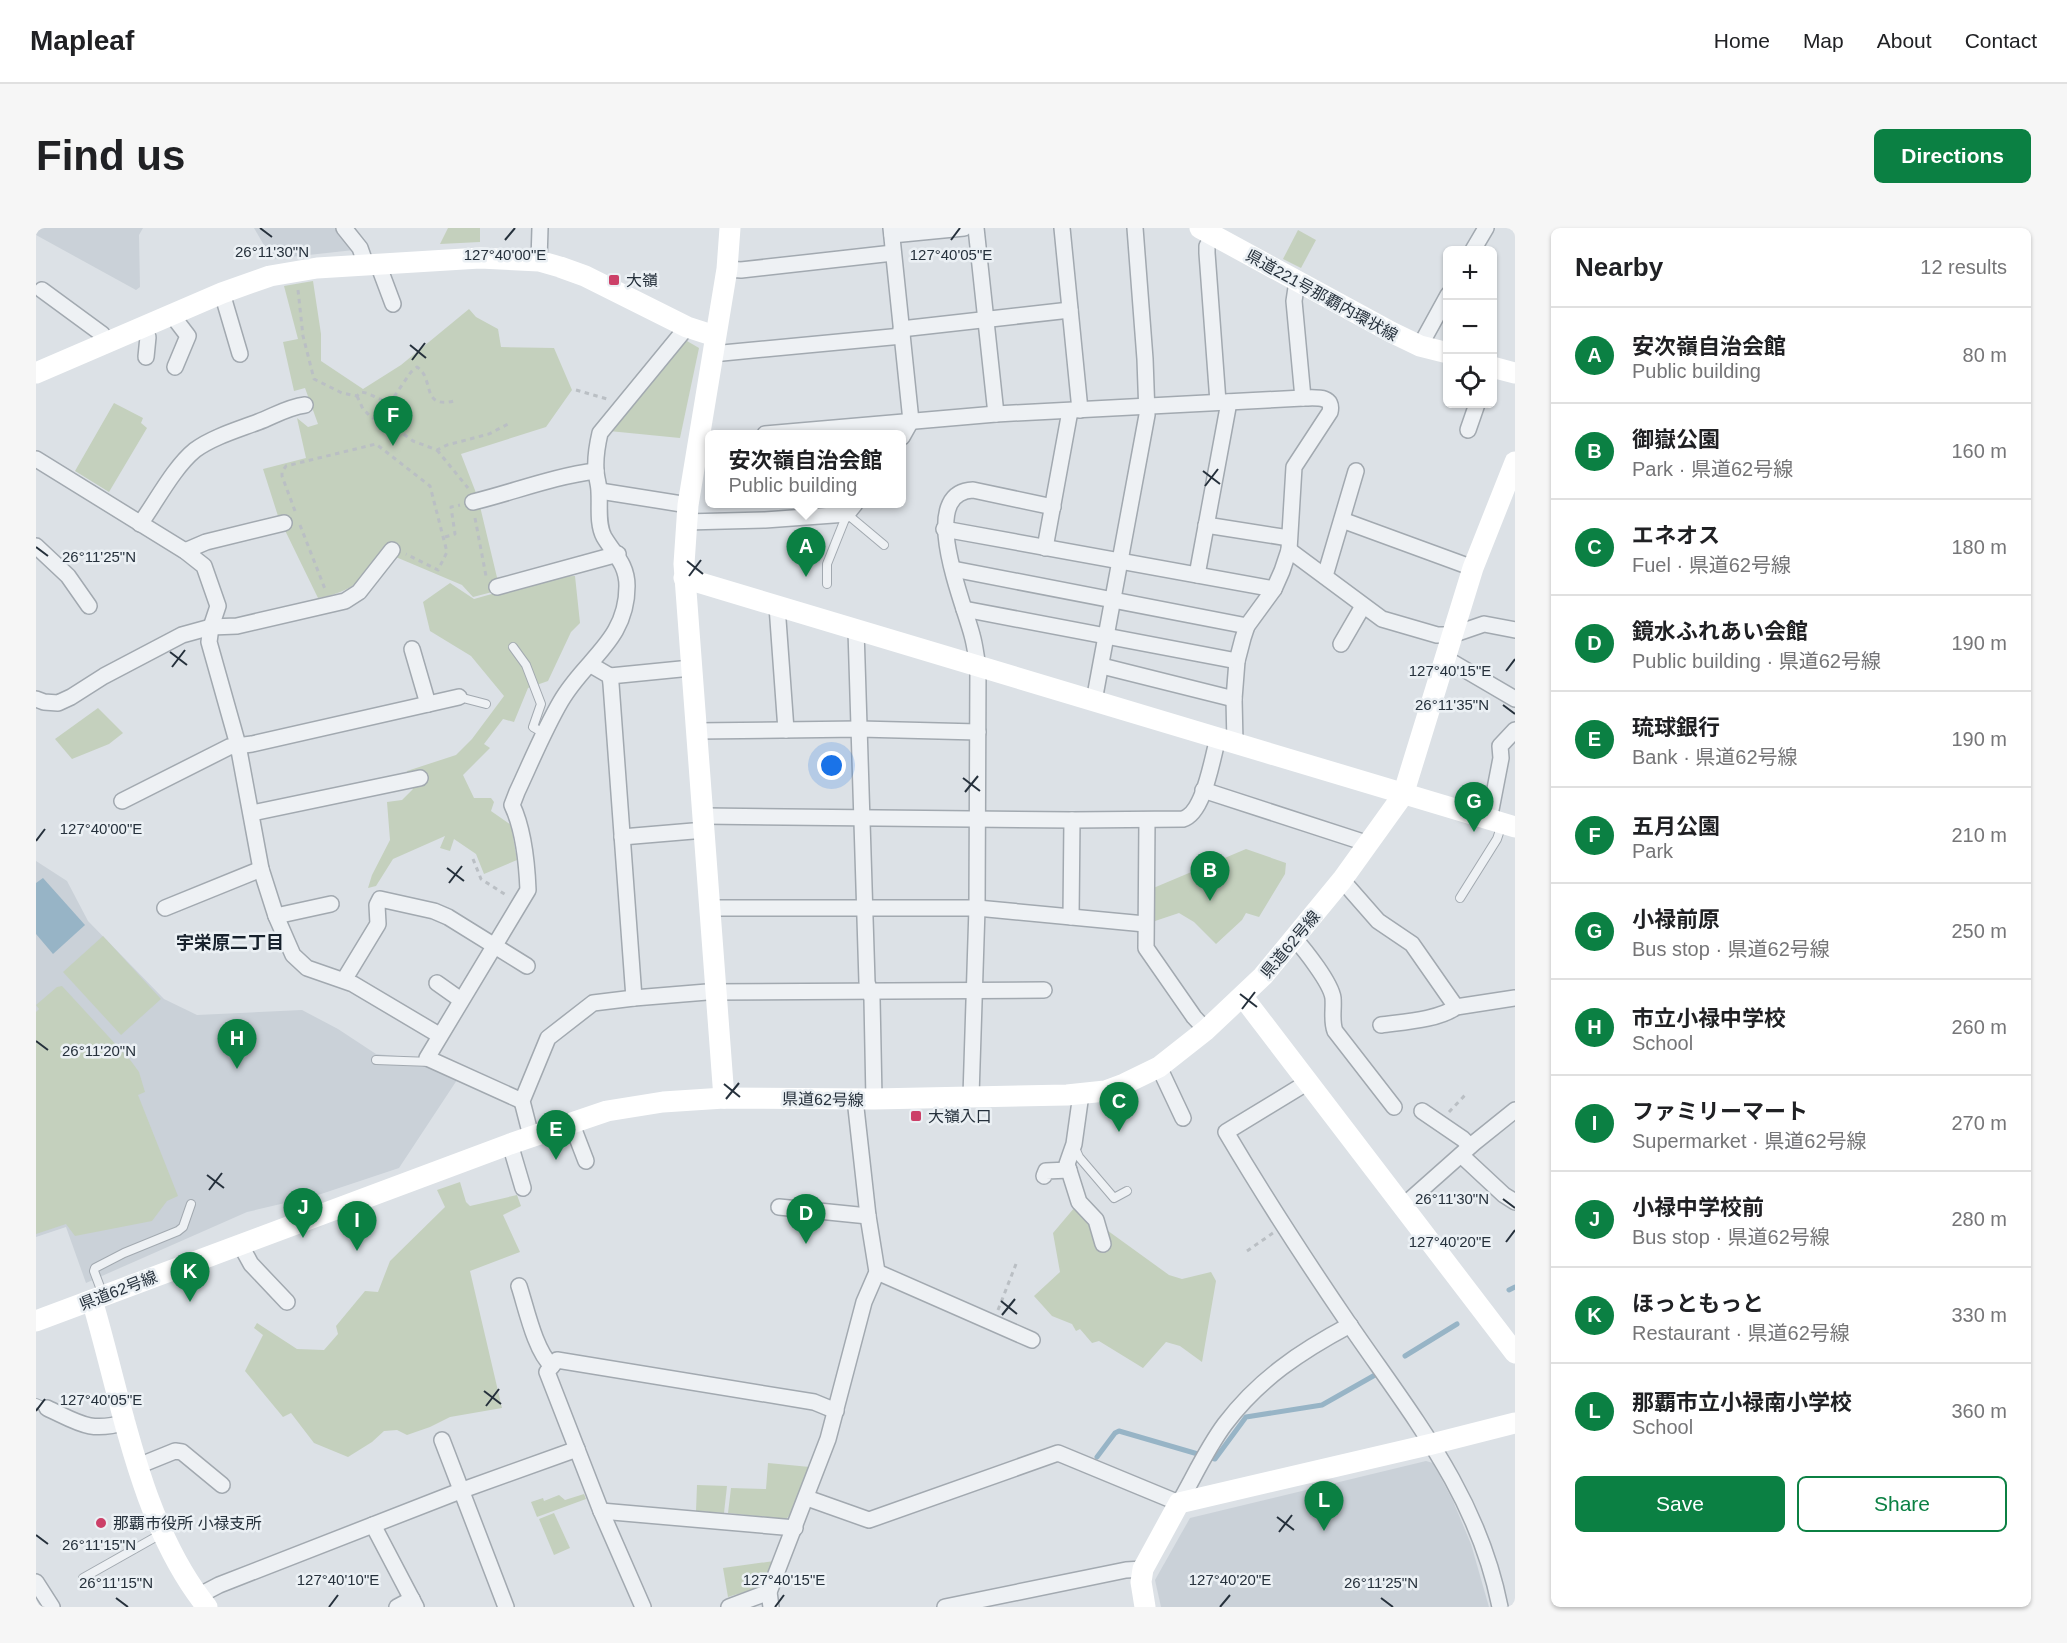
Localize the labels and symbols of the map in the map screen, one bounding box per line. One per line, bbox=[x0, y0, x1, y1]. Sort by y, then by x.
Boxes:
text: 26°11'30"N bbox=[235, 243, 309, 260]
text: 127°40'00"E bbox=[464, 246, 546, 263]
text: 127°40'05"E bbox=[910, 246, 992, 263]
street label: 県道221号那覇内環状線 bbox=[1243, 247, 1401, 344]
place label: 大嶺 bbox=[626, 272, 658, 289]
marker: 大嶺 bbox=[607, 273, 621, 287]
pin: F bbox=[374, 396, 412, 446]
pin: A bbox=[786, 528, 826, 577]
text: 26°11'25"N bbox=[62, 548, 136, 565]
text: 127°40'15"E bbox=[1409, 662, 1491, 679]
text: 26°11'35"N bbox=[1415, 696, 1489, 713]
your location bbox=[817, 751, 846, 780]
pin: G bbox=[1454, 782, 1494, 832]
text: 127°40'00"E bbox=[60, 820, 142, 837]
pin: B bbox=[1190, 852, 1230, 901]
street label: 県道62号線 bbox=[1258, 908, 1323, 981]
district label: 宇栄原二丁目 bbox=[176, 933, 284, 953]
pin: H bbox=[218, 1020, 256, 1069]
text: 26°11'20"N bbox=[62, 1042, 136, 1059]
pin: C bbox=[1100, 1082, 1138, 1132]
street label: 県道62号線 bbox=[782, 1090, 864, 1109]
place label: 大嶺入口 bbox=[928, 1108, 992, 1125]
marker: 大嶺入口 bbox=[909, 1109, 923, 1123]
pin: E bbox=[536, 1110, 576, 1160]
pin: J bbox=[284, 1188, 322, 1238]
text: 26°11'30"N bbox=[1415, 1190, 1489, 1207]
pin: D bbox=[786, 1194, 826, 1244]
pin: I bbox=[338, 1202, 376, 1251]
text: 127°40'20"E bbox=[1409, 1233, 1491, 1250]
pin: K bbox=[170, 1252, 210, 1302]
street label: 県道62号線 bbox=[77, 1268, 159, 1313]
text: 127°40'05"E bbox=[60, 1391, 142, 1408]
pin: L bbox=[1304, 1482, 1344, 1531]
place label: 那覇市役所 小禄支所 bbox=[113, 1515, 261, 1532]
marker: 那覇市役所 小禄支所 bbox=[94, 1516, 108, 1530]
text: 26°11'15"N bbox=[62, 1536, 136, 1553]
text: 127°40'10"E bbox=[297, 1571, 379, 1588]
text: 127°40'15"E bbox=[743, 1571, 825, 1588]
text: 127°40'20"E bbox=[1189, 1571, 1271, 1588]
text: 26°11'15"N bbox=[79, 1574, 153, 1591]
text: 26°11'25"N bbox=[1344, 1574, 1418, 1591]

